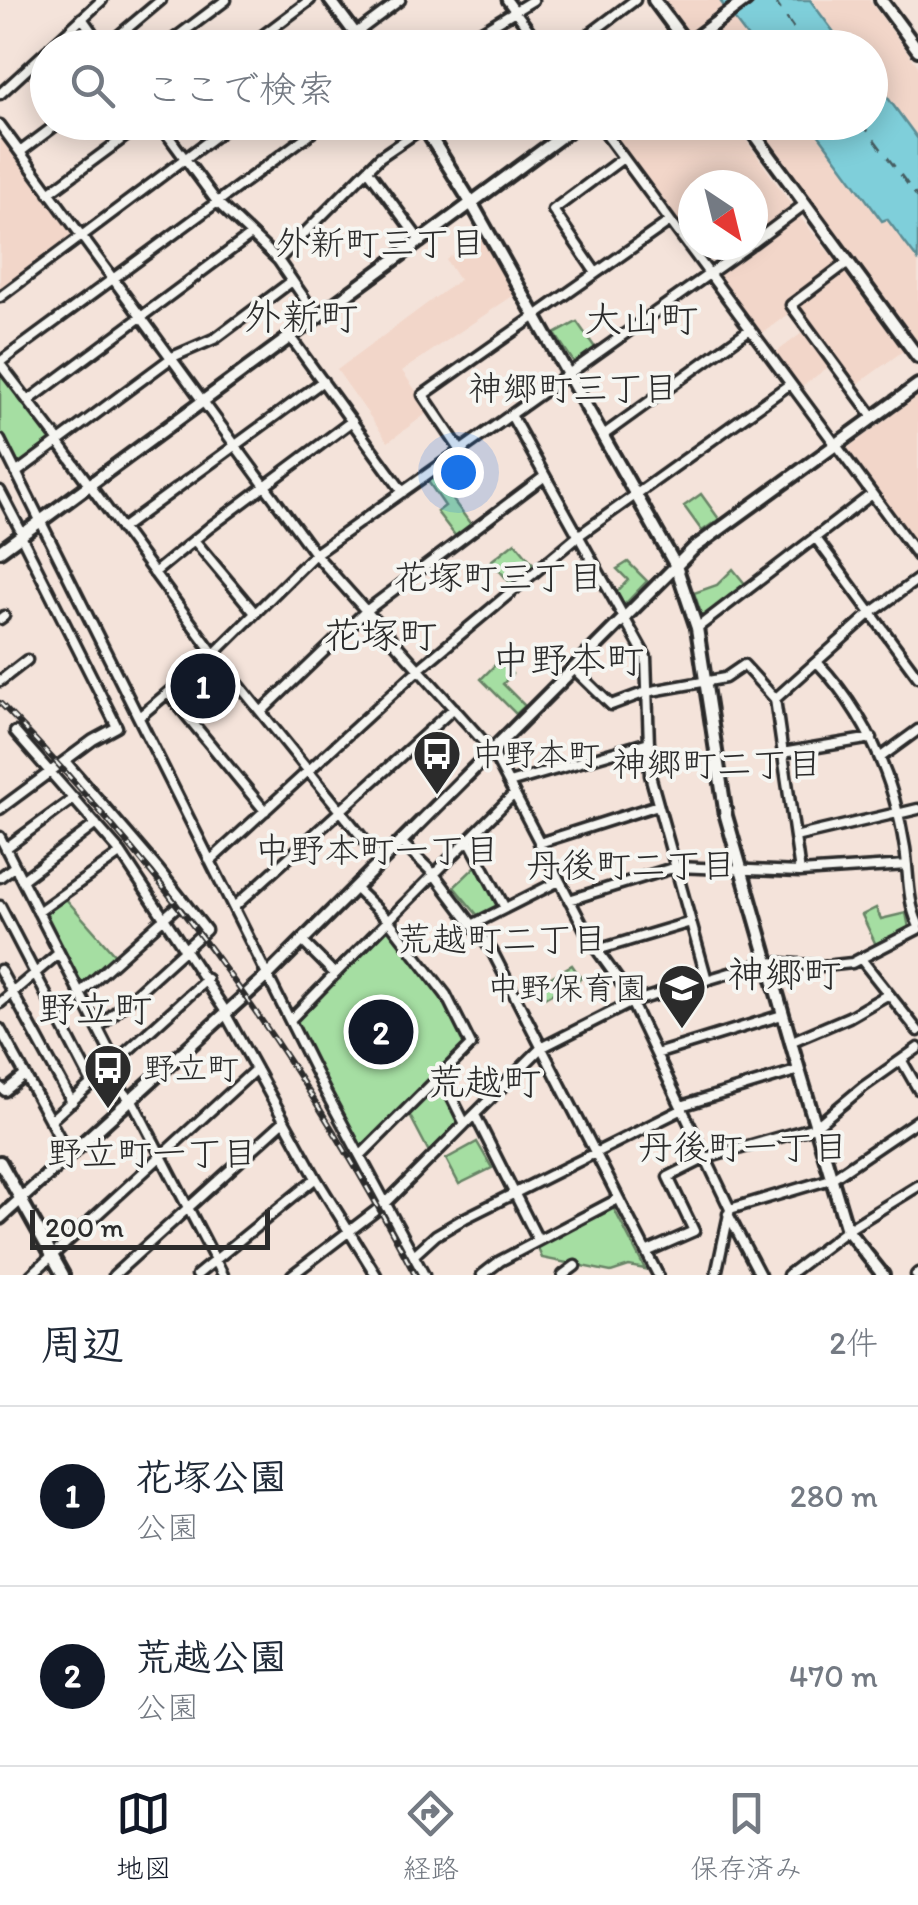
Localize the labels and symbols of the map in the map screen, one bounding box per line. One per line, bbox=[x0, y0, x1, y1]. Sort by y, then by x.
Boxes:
north arrow bbox=[678, 170, 768, 260]
district label: 外新町三丁目 bbox=[275, 222, 485, 264]
district label: 外新町 bbox=[244, 294, 358, 340]
district label: 大山町 bbox=[584, 296, 698, 342]
district label: 神郷町三丁目 bbox=[468, 367, 678, 409]
your location bbox=[433, 447, 484, 498]
district label: 花塚町三丁目 bbox=[393, 556, 603, 598]
district label: 花塚町 bbox=[323, 612, 437, 658]
district label: 中野本町 bbox=[492, 637, 644, 683]
pin: 1 bbox=[170, 648, 236, 724]
bus stop icon: 中野本町 bbox=[411, 728, 463, 796]
place label: 中野本町 bbox=[472, 735, 600, 773]
district label: 神郷町二丁目 bbox=[612, 743, 822, 785]
district label: 中野本町一丁目 bbox=[254, 829, 500, 871]
district label: 丹後町二丁目 bbox=[526, 844, 736, 886]
district label: 荒越町二丁目 bbox=[397, 918, 607, 960]
district label: 神郷町 bbox=[727, 951, 841, 997]
school or university icon: 中野保育園 bbox=[656, 962, 708, 1030]
place label: 中野保育園 bbox=[487, 969, 647, 1007]
district label: 野立町 bbox=[38, 986, 152, 1032]
pin: 2 bbox=[348, 994, 414, 1070]
bus stop icon: 野立町 bbox=[82, 1042, 134, 1110]
place label: 野立町 bbox=[143, 1049, 239, 1087]
district label: 荒越町 bbox=[427, 1059, 541, 1105]
district label: 丹後町一丁目 bbox=[638, 1126, 848, 1168]
district label: 野立町一丁目 bbox=[47, 1132, 257, 1174]
scale bar bbox=[30, 1205, 270, 1250]

